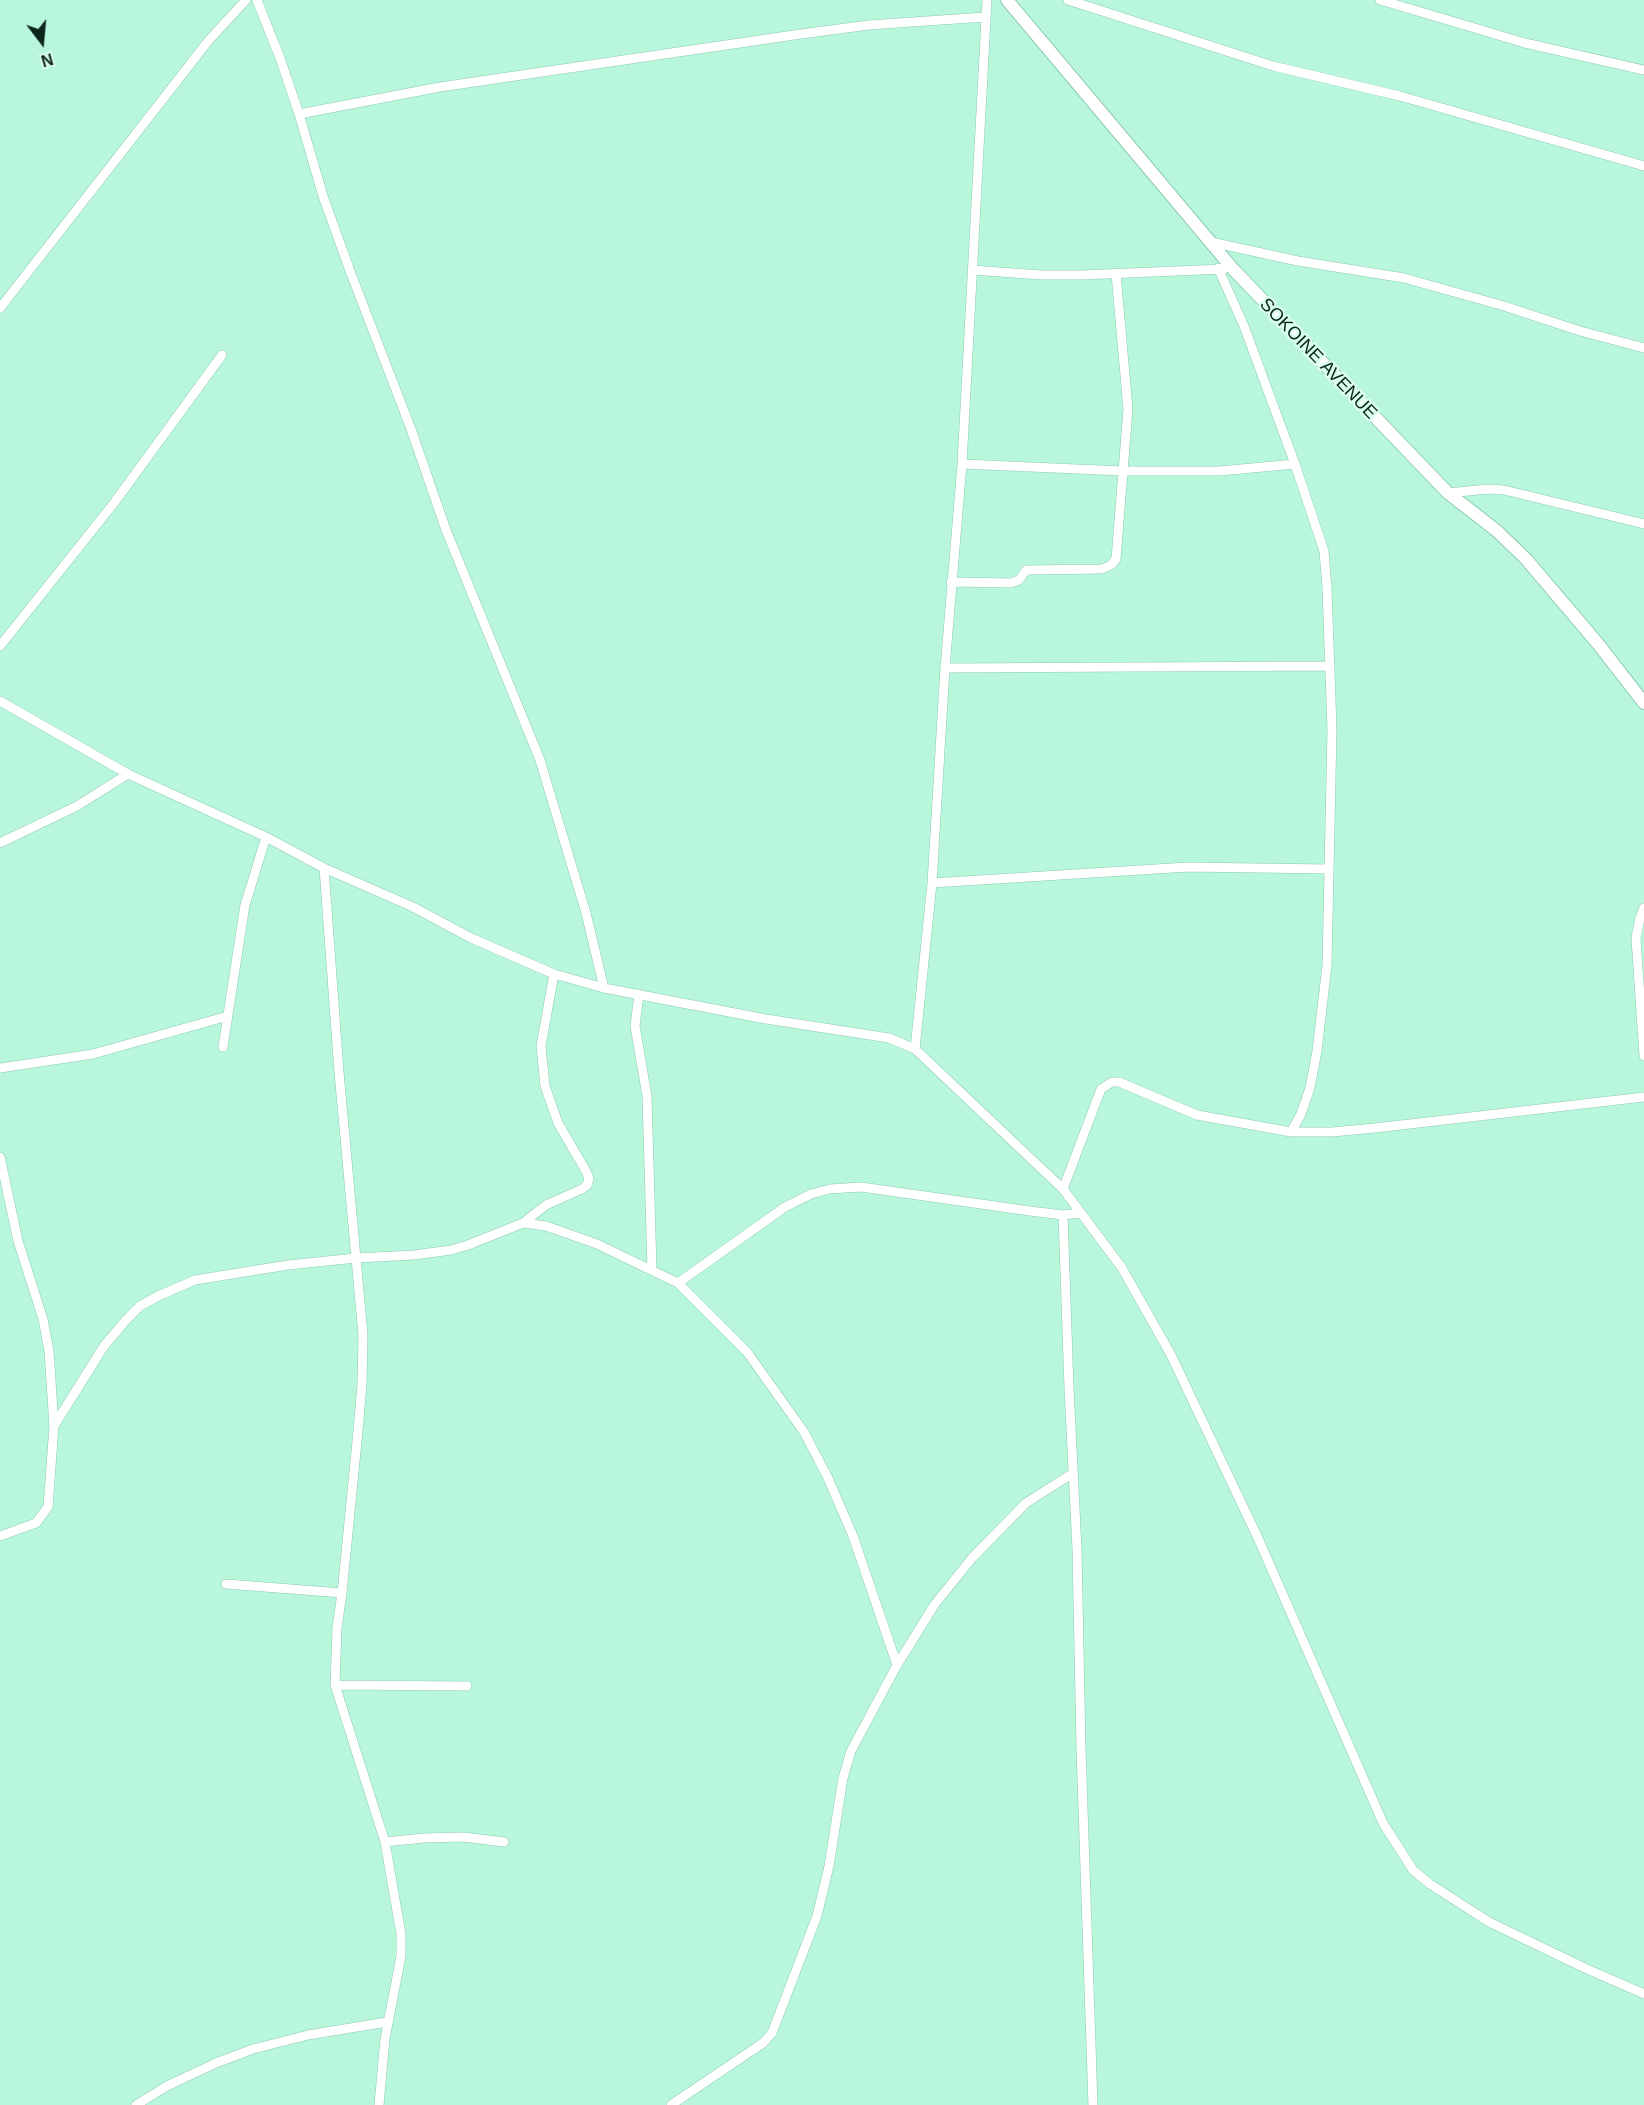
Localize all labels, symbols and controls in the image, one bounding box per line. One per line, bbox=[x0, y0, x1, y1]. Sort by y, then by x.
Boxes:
north arrow bbox=[12, 12, 72, 72]
text: N bbox=[39, 50, 55, 70]
street label: SOKOINE AVENUE bbox=[1255, 294, 1381, 424]

